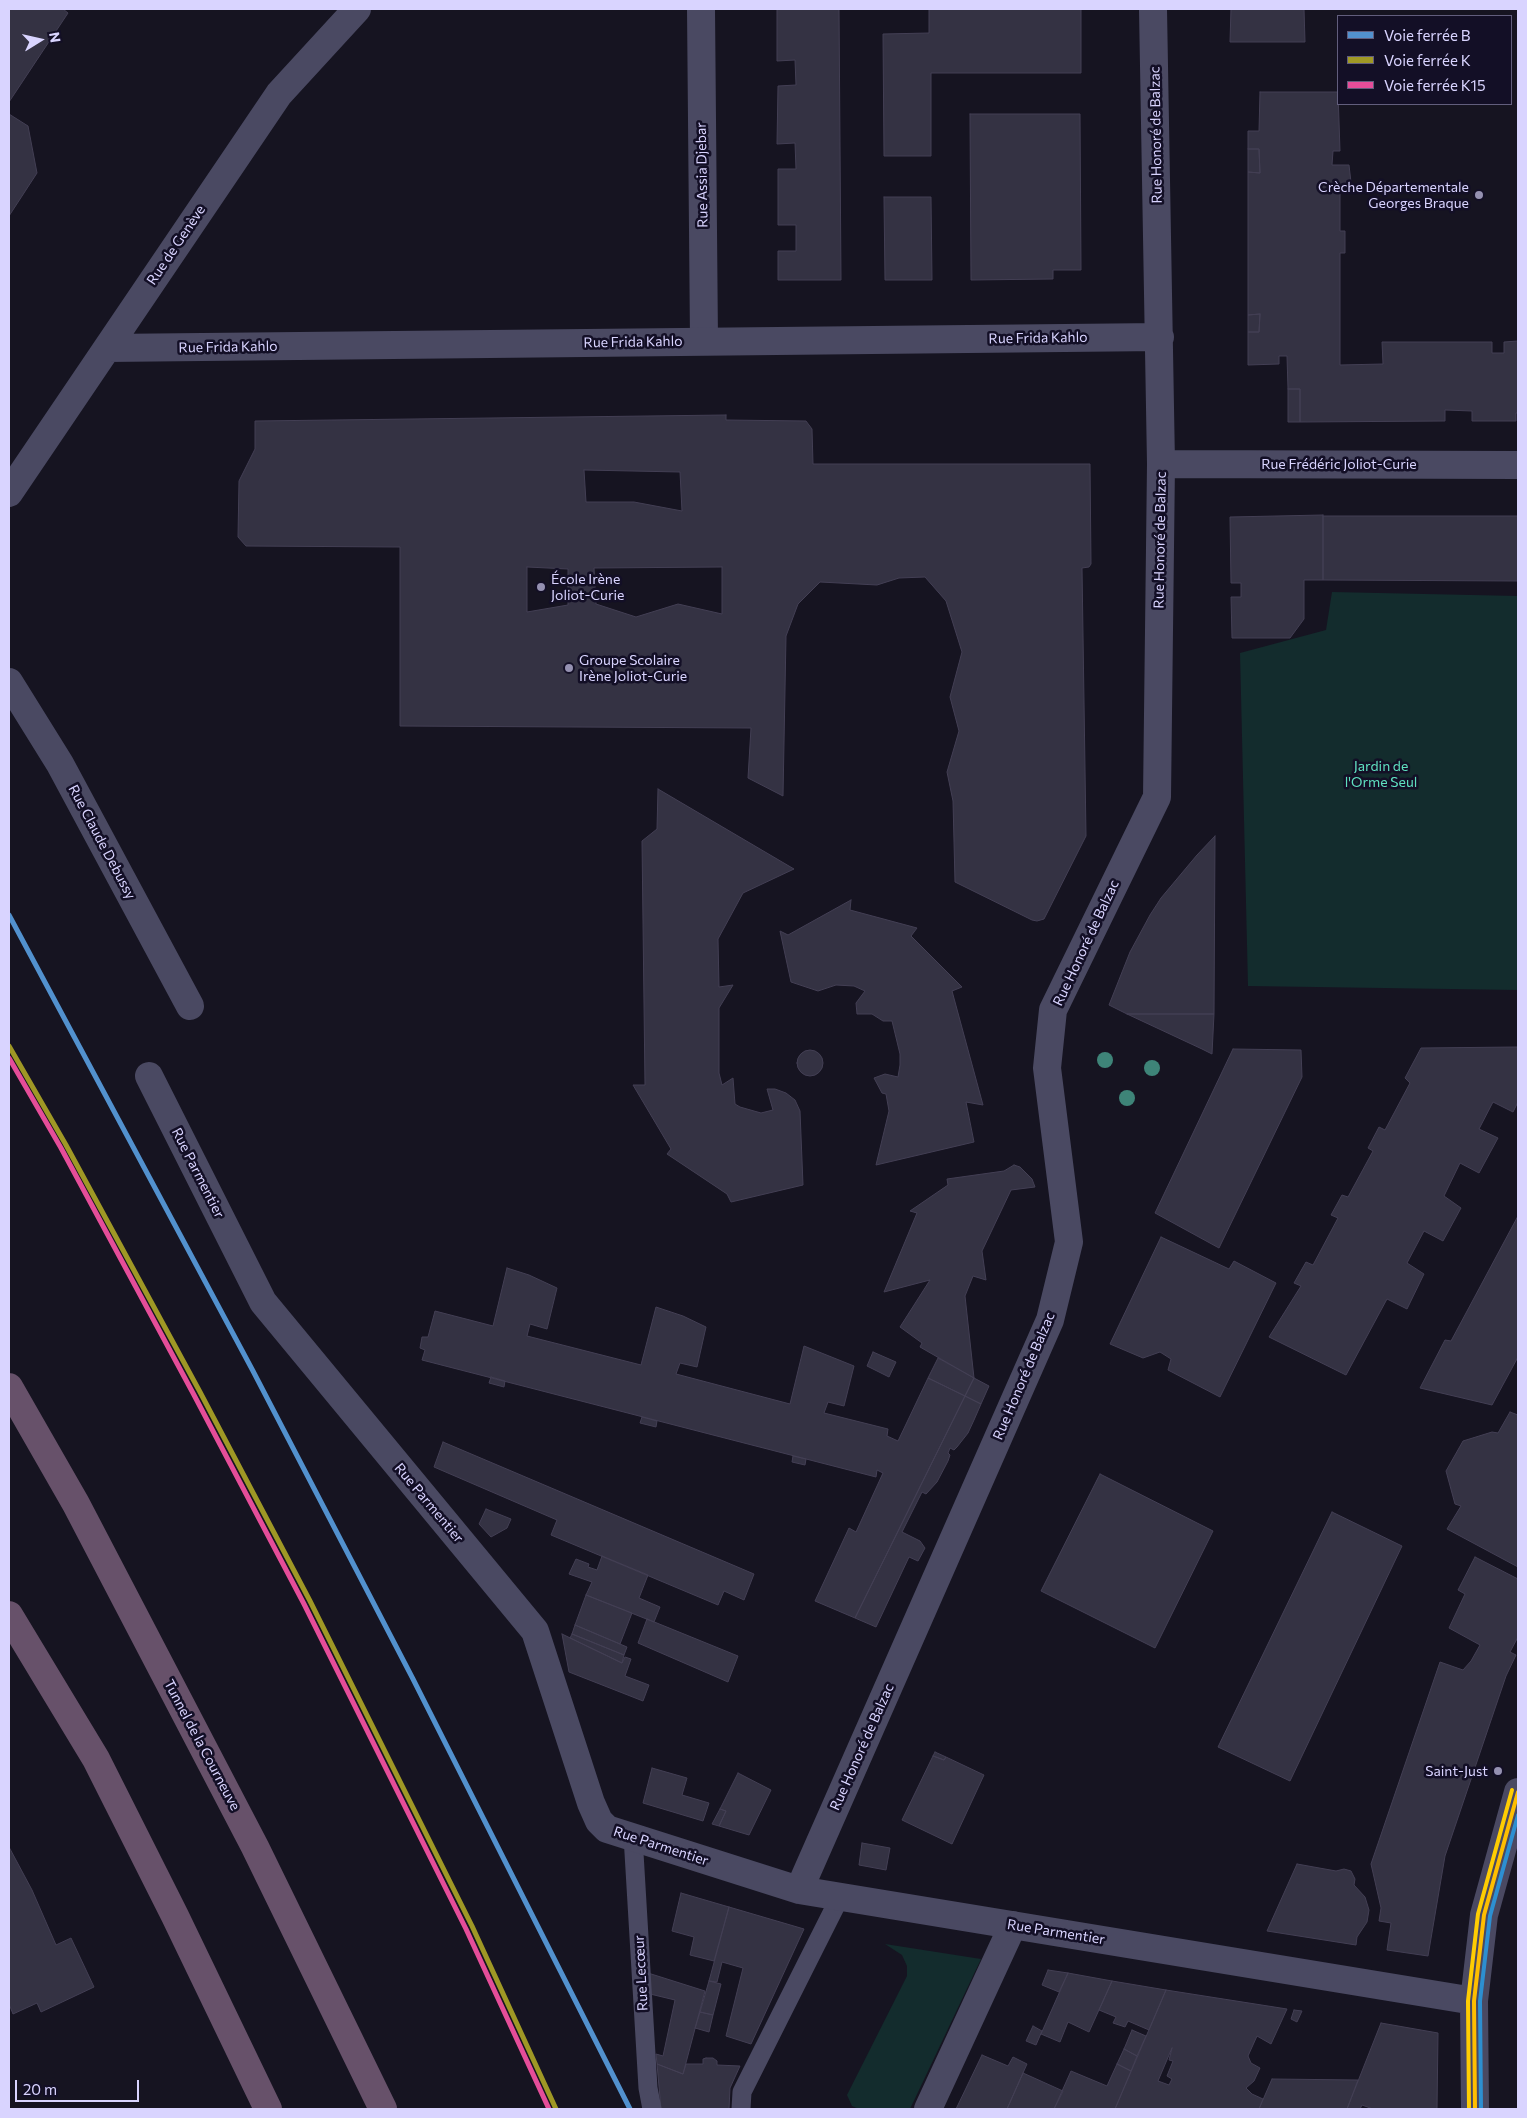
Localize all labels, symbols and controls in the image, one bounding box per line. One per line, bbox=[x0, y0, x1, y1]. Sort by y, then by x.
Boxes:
north arrow bbox=[15, 15, 65, 65]
legend bbox=[1337, 15, 1512, 105]
text: Voie ferrée B bbox=[1384, 26, 1470, 44]
text: N bbox=[46, 31, 65, 44]
text: Voie ferrée K bbox=[1384, 51, 1471, 69]
street label: Rue Honoré de Balzac bbox=[1146, 66, 1166, 204]
text: Voie ferrée K15 bbox=[1384, 76, 1486, 94]
street label: Rue Assia Djebar bbox=[693, 122, 711, 228]
place label: Crèche Départementale Georges Braque bbox=[1318, 179, 1469, 212]
marker: Crèche Départementale Georges Braque bbox=[1473, 189, 1485, 201]
street label: Rue de Genève bbox=[143, 202, 209, 288]
street label: Rue Frida Kahlo bbox=[988, 329, 1088, 347]
street label: Rue Frida Kahlo bbox=[583, 333, 683, 351]
street label: Rue Frida Kahlo bbox=[178, 338, 278, 356]
street label: Rue Frédéric Joliot-Curie bbox=[1261, 456, 1417, 472]
street label: Rue Honoré de Balzac bbox=[1150, 471, 1170, 609]
place label: École Irène Joliot-Curie bbox=[551, 571, 624, 604]
marker: École Irène Joliot-Curie bbox=[535, 581, 547, 593]
place label: Groupe Scolaire Irène Joliot-Curie bbox=[579, 652, 687, 684]
marker: Groupe Scolaire Irène Joliot-Curie bbox=[563, 662, 575, 674]
park label: Jardin de l'Orme Seul bbox=[1345, 758, 1417, 790]
street label: Rue Claude Debussy bbox=[65, 782, 139, 902]
street label: Rue Honoré de Balzac bbox=[1049, 877, 1123, 1009]
street label: Rue Parmentier bbox=[168, 1125, 228, 1221]
street label: Rue Honoré de Balzac bbox=[989, 1310, 1059, 1442]
street label: Rue Parmentier bbox=[391, 1460, 467, 1546]
street label: Tunnel de la Courneuve bbox=[160, 1677, 244, 1813]
street label: Rue Honoré de Balzac bbox=[826, 1681, 898, 1813]
place label: Saint-Just bbox=[1425, 1763, 1488, 1779]
marker: Saint-Just bbox=[1492, 1765, 1504, 1777]
street label: Rue Parmentier bbox=[611, 1823, 711, 1869]
street label: Rue Parmentier bbox=[1006, 1916, 1106, 1948]
street label: Rue Lecœur bbox=[631, 1935, 651, 2011]
scale bar bbox=[18, 2070, 141, 2102]
text: 20 m bbox=[23, 2080, 57, 2098]

